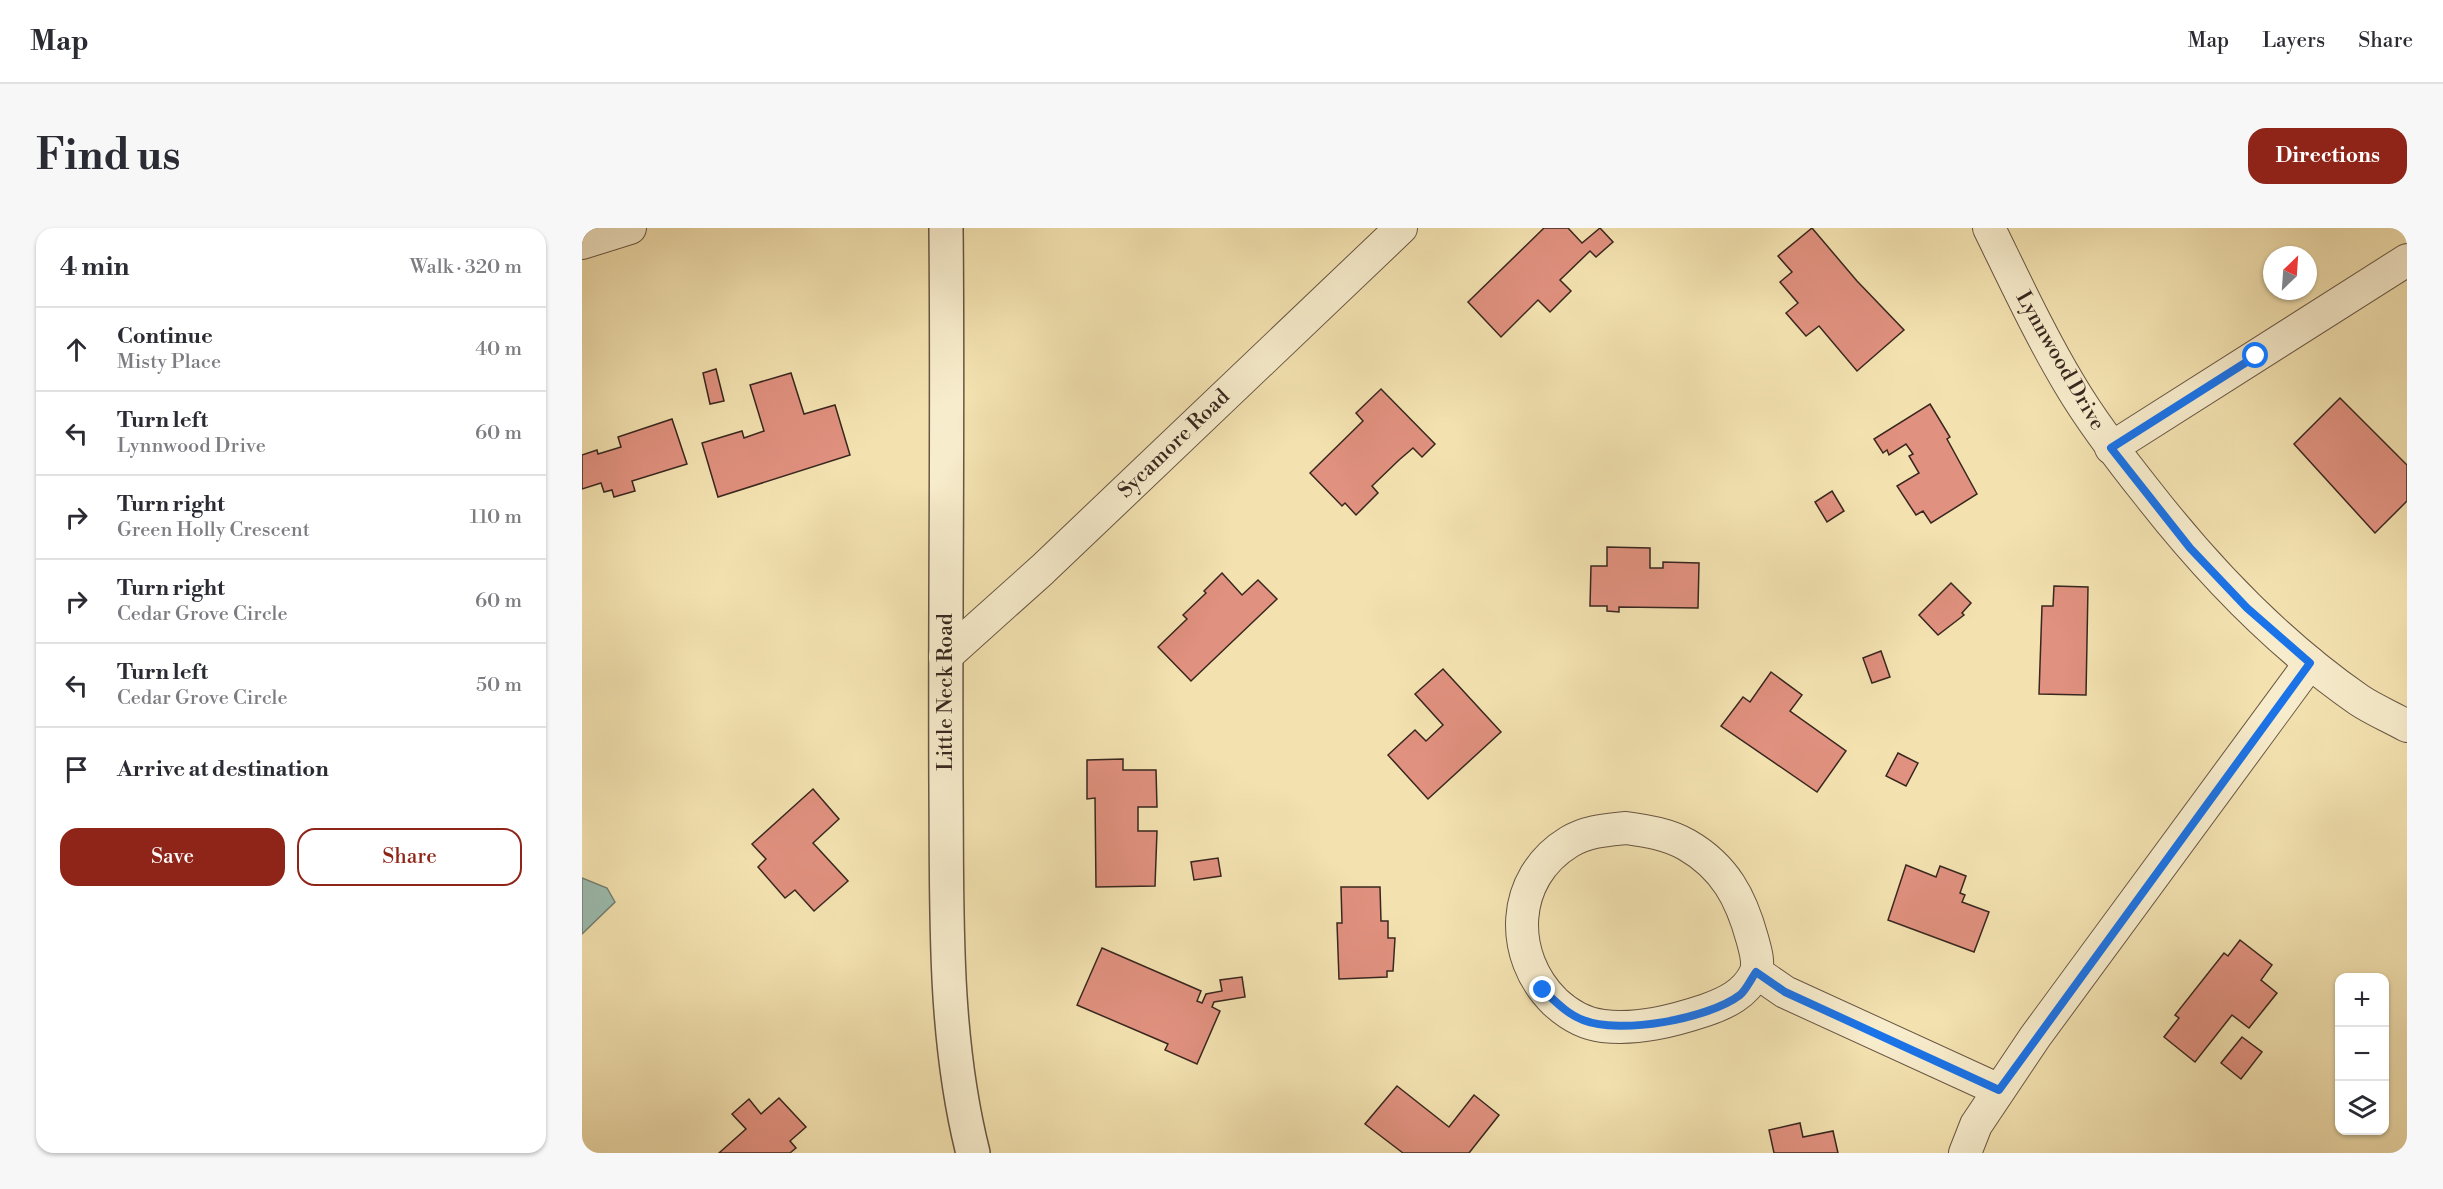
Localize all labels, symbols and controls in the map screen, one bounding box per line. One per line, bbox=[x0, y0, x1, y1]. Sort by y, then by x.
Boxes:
text: Map bbox=[30, 24, 89, 59]
text: Map bbox=[2188, 28, 2229, 54]
text: Layers bbox=[2262, 28, 2325, 54]
text: Share bbox=[2358, 28, 2413, 54]
button: Directions bbox=[2248, 128, 2407, 184]
text: Find us bbox=[36, 130, 180, 183]
north arrow bbox=[2263, 246, 2317, 300]
text: 4 min bbox=[60, 251, 130, 283]
text: Walk · 320 m bbox=[410, 255, 522, 280]
street label: Lynnwood Drive bbox=[2010, 287, 2110, 435]
text: Continue bbox=[117, 323, 213, 350]
icon: ahead bbox=[60, 333, 93, 366]
text: 40 m bbox=[475, 337, 522, 362]
route start bbox=[2242, 342, 2268, 368]
text: Misty Place bbox=[117, 350, 221, 375]
street label: Sycamore Road bbox=[1113, 384, 1235, 504]
text: Turn left bbox=[117, 407, 208, 434]
icon: left bbox=[60, 417, 93, 450]
text: 60 m bbox=[475, 421, 522, 446]
text: Lynnwood Drive bbox=[117, 434, 266, 459]
text: Turn right bbox=[117, 491, 225, 518]
icon: right bbox=[60, 501, 93, 534]
text: 110 m bbox=[470, 505, 522, 530]
text: Green Holly Crescent bbox=[117, 518, 310, 543]
text: Turn right bbox=[117, 575, 225, 602]
icon: right bbox=[60, 585, 93, 618]
text: 60 m bbox=[475, 589, 522, 614]
text: Cedar Grove Circle bbox=[117, 602, 288, 627]
street label: Little Neck Road bbox=[933, 613, 959, 771]
text: Turn left bbox=[117, 659, 208, 686]
icon: left bbox=[60, 669, 93, 702]
text: 50 m bbox=[476, 673, 522, 698]
text: Cedar Grove Circle bbox=[117, 686, 288, 711]
icon: arrive bbox=[60, 753, 93, 786]
text: Arrive at destination bbox=[117, 756, 329, 783]
button: Save bbox=[60, 828, 285, 886]
button: Share bbox=[297, 828, 522, 886]
map controls bbox=[2335, 973, 2389, 1135]
button: + bbox=[2335, 973, 2389, 1027]
route end bbox=[1529, 976, 1555, 1002]
button: − bbox=[2335, 1027, 2389, 1081]
button: layers bbox=[2335, 1081, 2389, 1135]

